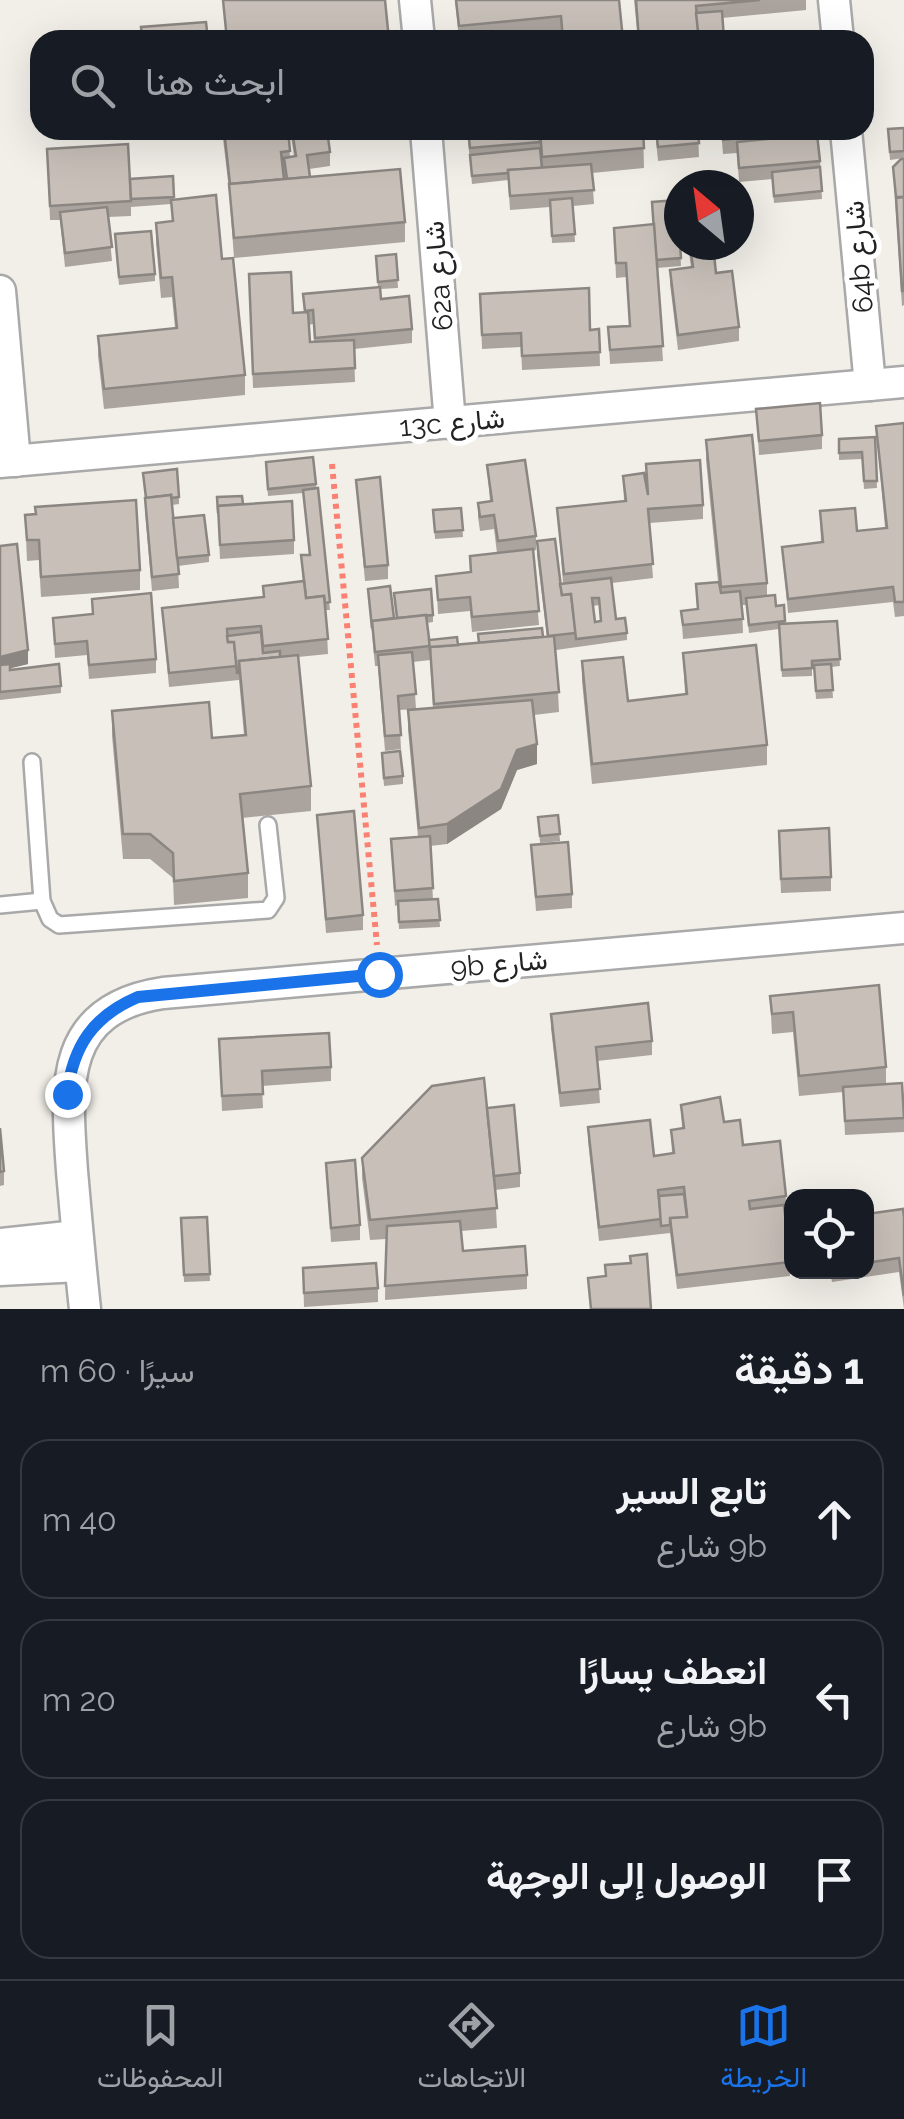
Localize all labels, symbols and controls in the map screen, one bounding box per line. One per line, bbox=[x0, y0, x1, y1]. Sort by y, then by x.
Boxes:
search box bbox=[30, 30, 874, 140]
icon: search bbox=[65, 58, 120, 113]
text: ابحث هنا bbox=[145, 59, 285, 104]
north arrow bbox=[664, 170, 754, 260]
street label: 64b شارع bbox=[837, 199, 882, 315]
street label: 62a شارع bbox=[417, 219, 462, 332]
street label: 13c شارع bbox=[398, 401, 506, 446]
street label: 9b شارع bbox=[449, 943, 549, 986]
route start bbox=[357, 952, 403, 998]
route end bbox=[45, 1072, 91, 1118]
map controls bbox=[784, 1189, 874, 1279]
button: locate bbox=[784, 1189, 874, 1279]
text: 1 دقيقة bbox=[734, 1345, 864, 1394]
text: سيرًا · 60 m bbox=[40, 1352, 194, 1389]
text: تابع السير bbox=[616, 1468, 767, 1513]
icon: ahead bbox=[807, 1492, 862, 1547]
text: 40 m bbox=[42, 1501, 117, 1538]
text: 9b شارع bbox=[656, 1527, 767, 1564]
text: انعطف يسارًا bbox=[578, 1648, 767, 1693]
icon: left bbox=[807, 1672, 862, 1727]
text: 20 m bbox=[42, 1681, 116, 1718]
text: 9b شارع bbox=[656, 1707, 767, 1744]
icon: arrive bbox=[807, 1852, 862, 1907]
text: الوصول إلى الوجهة bbox=[486, 1853, 767, 1898]
tab: المحفوظات bbox=[97, 1998, 223, 2102]
tab: الاتجاهات bbox=[417, 1998, 526, 2102]
tab: الخريطة bbox=[720, 1998, 807, 2102]

